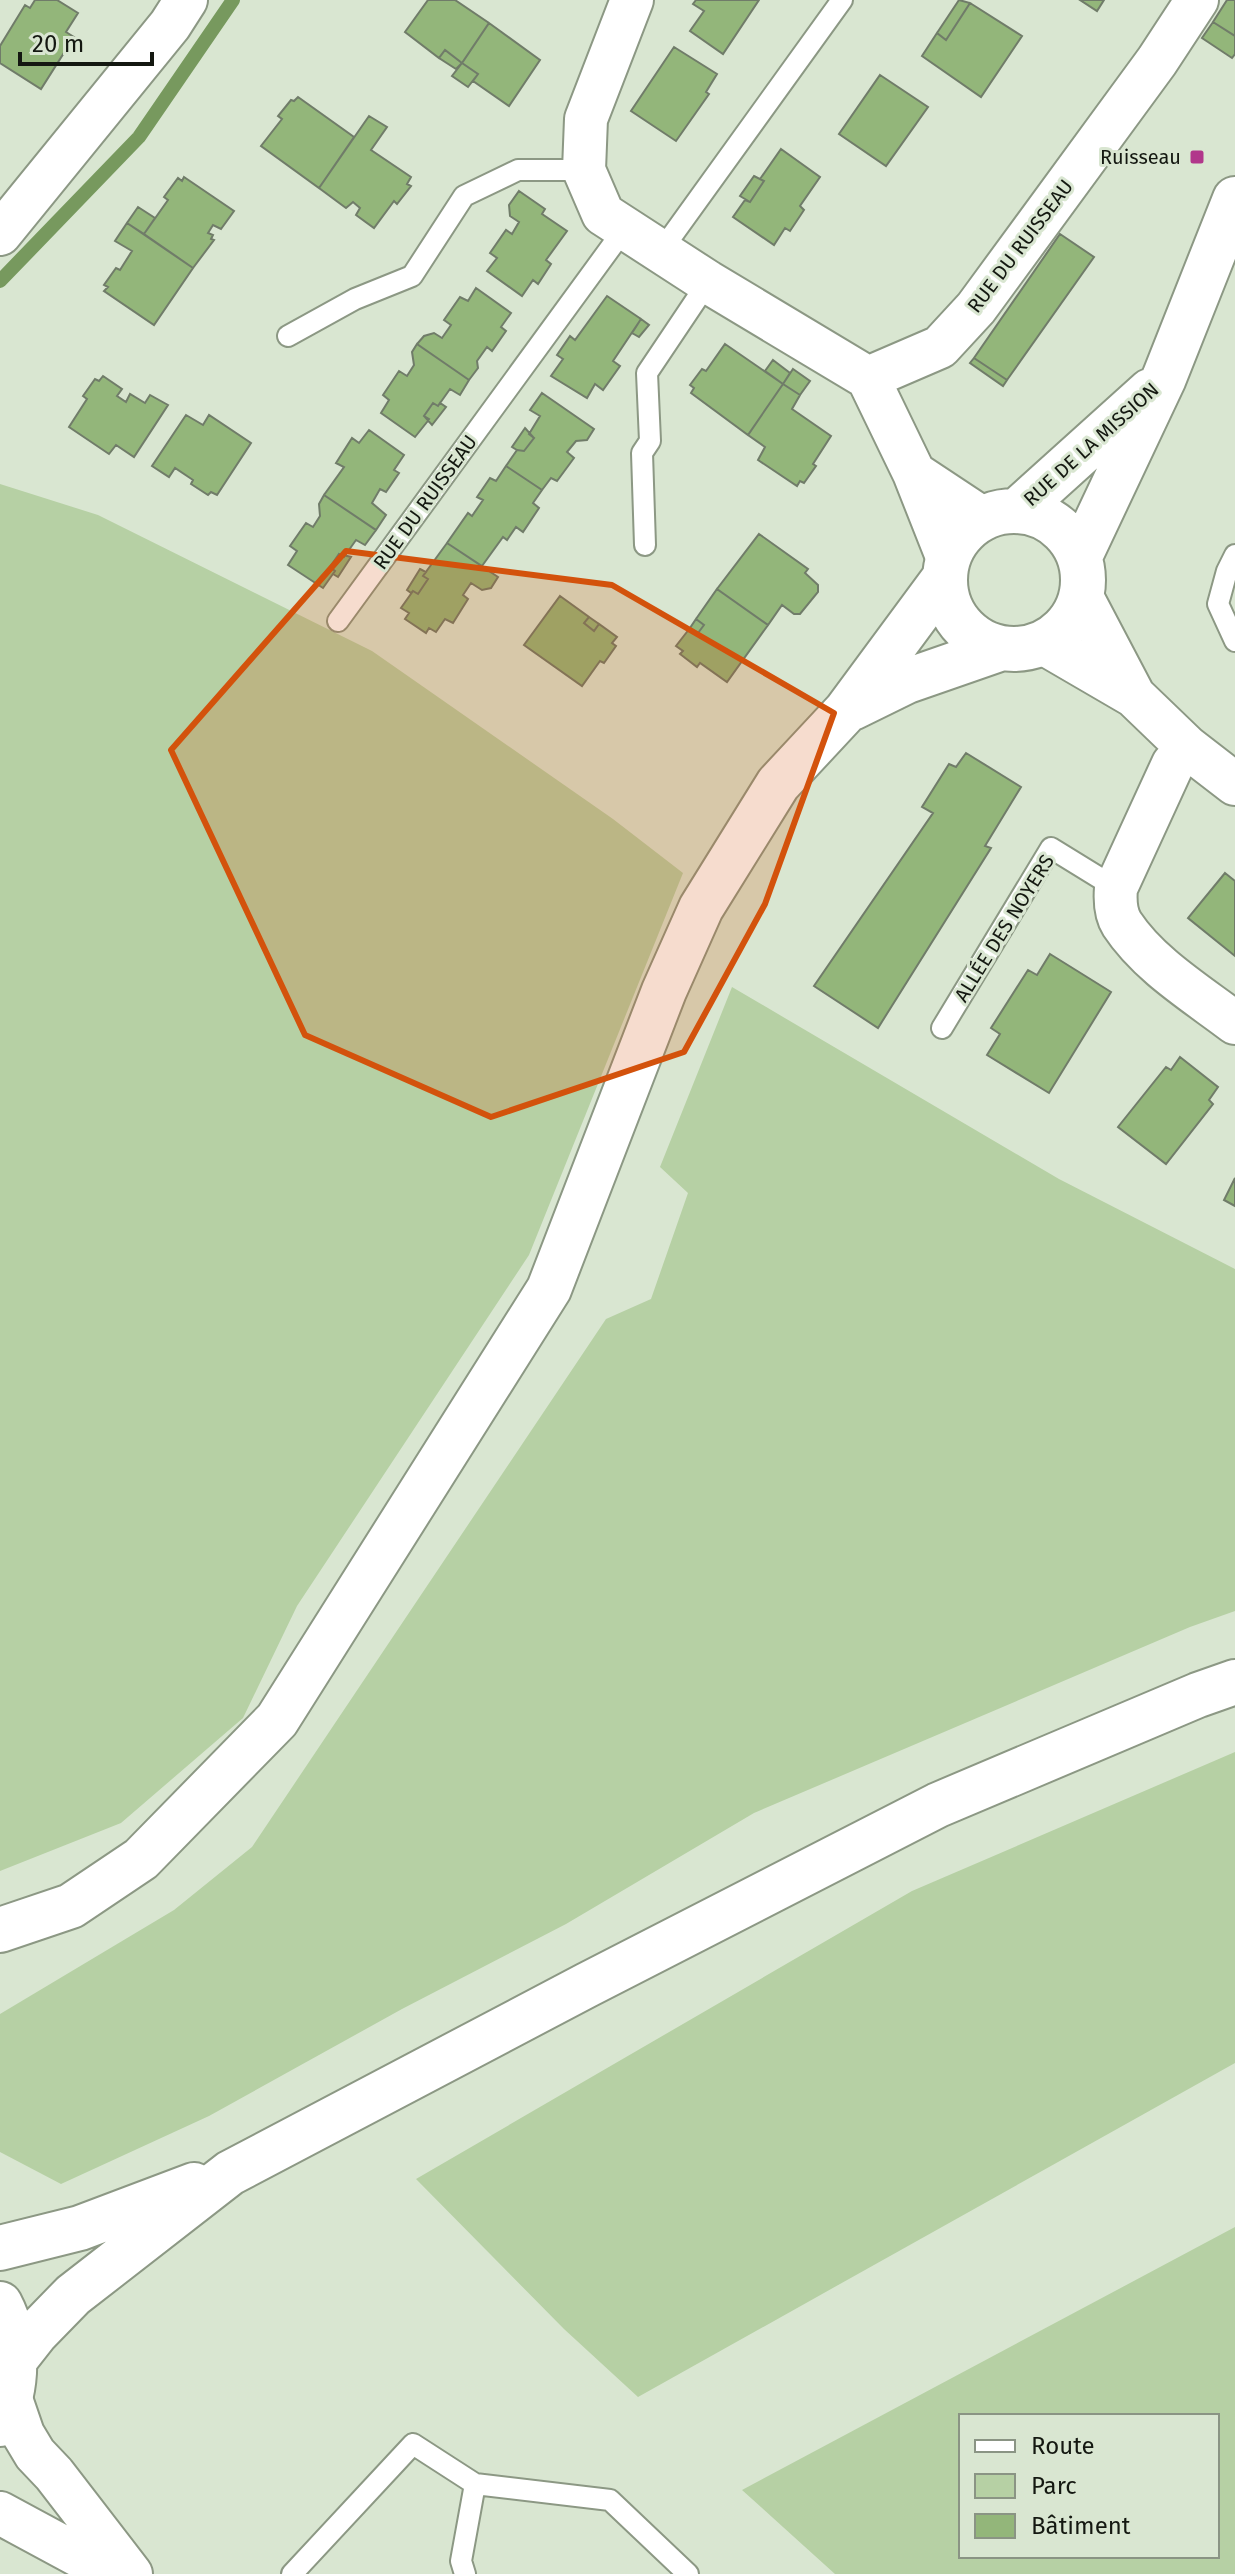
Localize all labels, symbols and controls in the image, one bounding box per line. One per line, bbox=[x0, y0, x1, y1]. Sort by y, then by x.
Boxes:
scale bar bbox=[20, 16, 152, 66]
text: 20 m bbox=[32, 30, 84, 58]
place label: Ruisseau bbox=[1100, 145, 1181, 169]
marker: Ruisseau bbox=[1188, 148, 1206, 166]
street label: RUE DU RUISSEAU bbox=[962, 175, 1078, 317]
street label: RUE DE LA MISSION bbox=[1019, 377, 1163, 511]
street label: RUE DU RUISSEAU bbox=[368, 430, 482, 574]
street label: ALLÉE DES NOYERS bbox=[949, 850, 1059, 1006]
legend bbox=[959, 2414, 1219, 2558]
text: Route bbox=[1031, 2432, 1095, 2460]
text: Parc bbox=[1031, 2472, 1077, 2500]
text: Bâtiment bbox=[1031, 2512, 1131, 2540]

